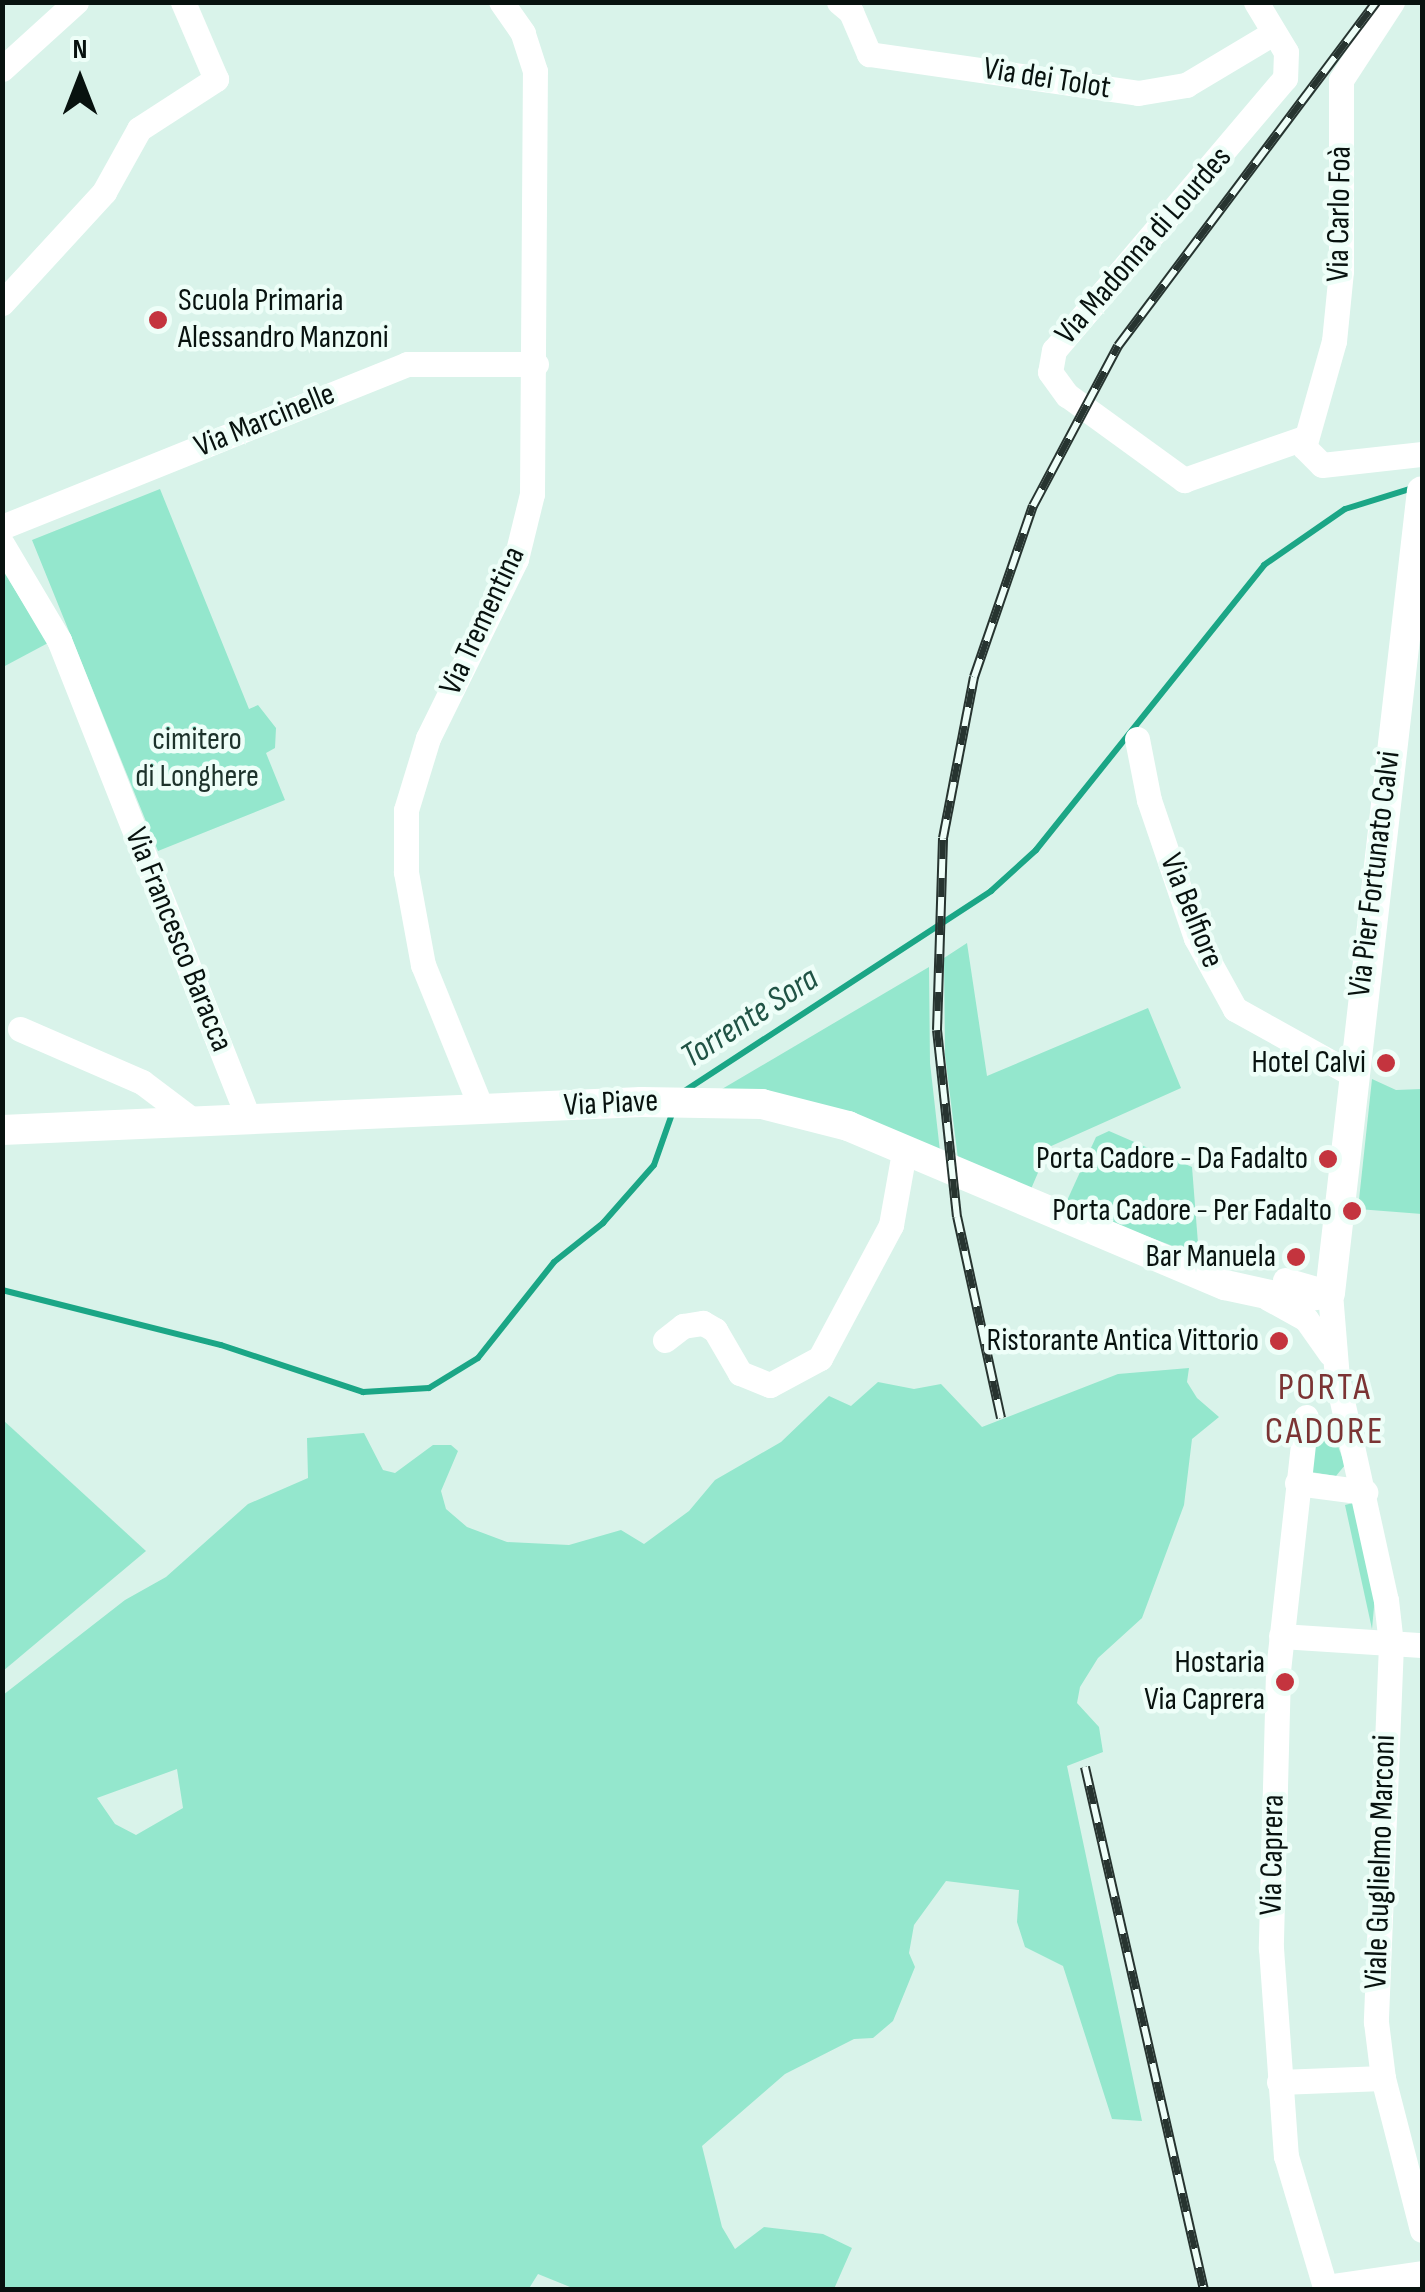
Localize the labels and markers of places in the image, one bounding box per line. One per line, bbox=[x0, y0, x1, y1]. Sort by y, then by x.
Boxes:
place label: Scuola Primaria Alessandro Manzoni bbox=[178, 283, 389, 358]
marker: Scuola Primaria Alessandro Manzoni bbox=[147, 309, 169, 331]
place label: Hotel Calvi bbox=[1251, 1044, 1366, 1082]
marker: Hotel Calvi bbox=[1375, 1052, 1397, 1074]
place label: Porta Cadore - Da Fadalto bbox=[1036, 1140, 1308, 1178]
marker: Porta Cadore - Da Fadalto bbox=[1317, 1148, 1339, 1170]
place label: Porta Cadore - Per Fadalto bbox=[1052, 1192, 1332, 1230]
marker: Porta Cadore - Per Fadalto bbox=[1341, 1200, 1363, 1222]
place label: Bar Manuela bbox=[1146, 1238, 1276, 1276]
marker: Bar Manuela bbox=[1285, 1246, 1307, 1268]
place label: Ristorante Antica Vittorio bbox=[987, 1322, 1259, 1360]
marker: Ristorante Antica Vittorio bbox=[1268, 1330, 1290, 1352]
place label: Hostaria Via Caprera bbox=[1144, 1645, 1265, 1720]
marker: Hostaria Via Caprera bbox=[1274, 1671, 1296, 1693]

